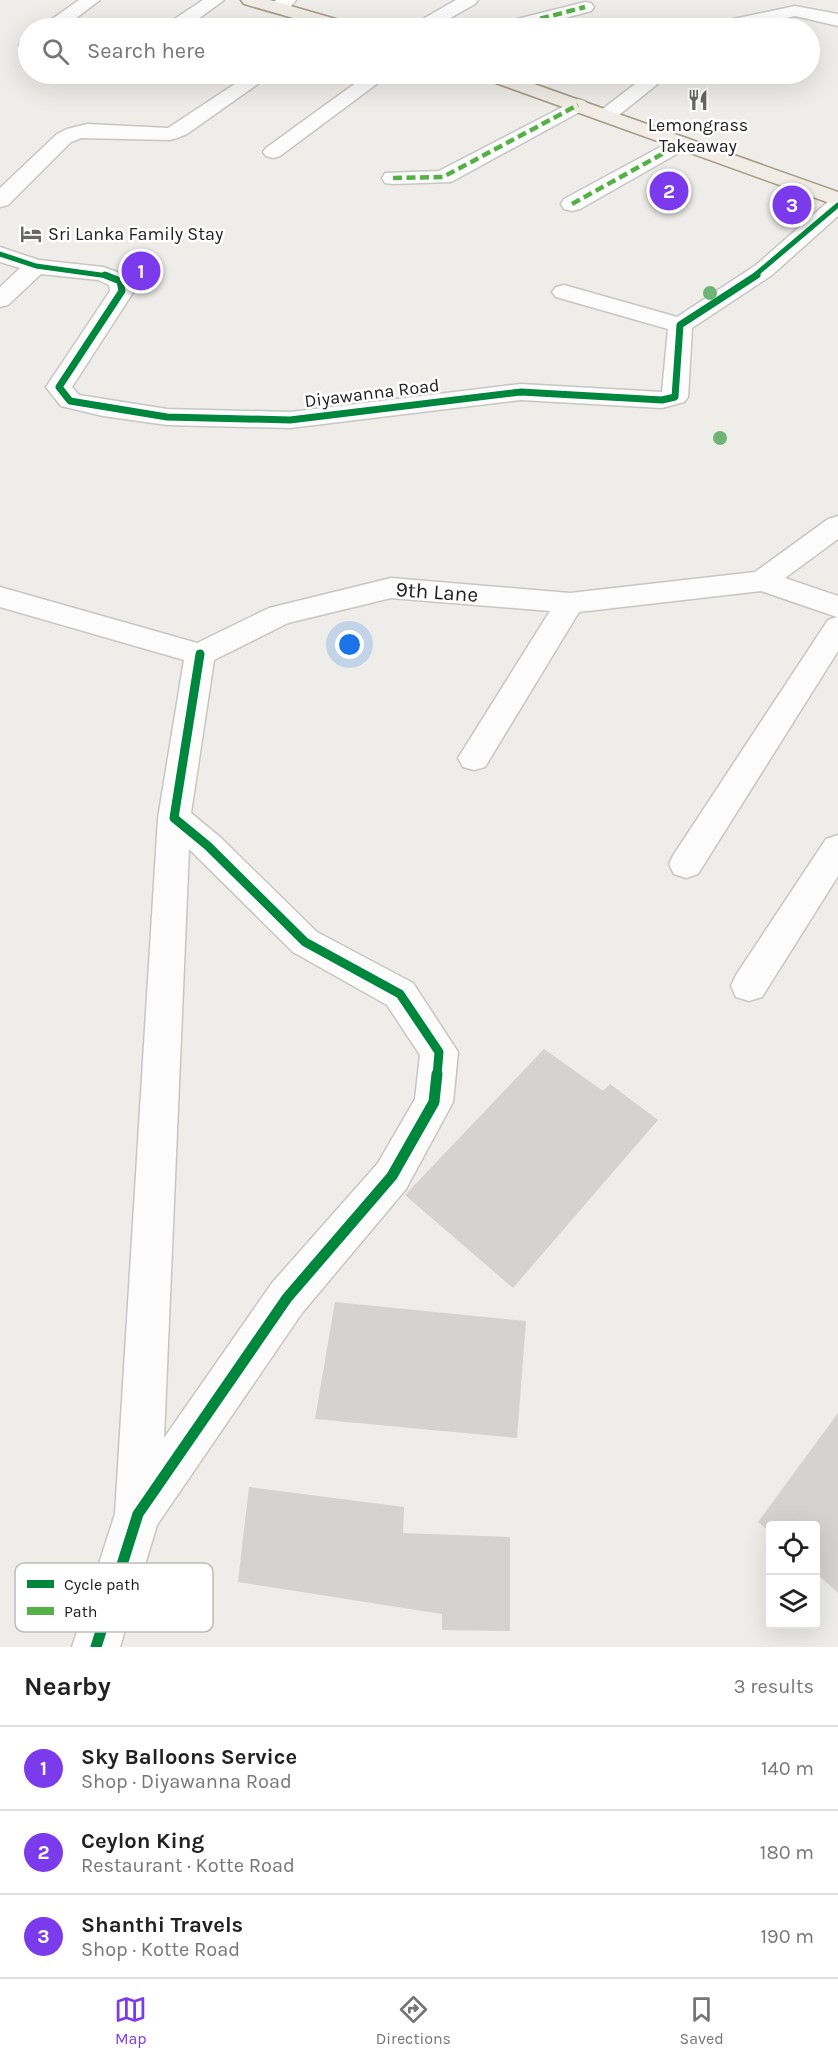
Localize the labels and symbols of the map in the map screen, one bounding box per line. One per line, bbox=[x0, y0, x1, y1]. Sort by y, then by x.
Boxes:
restaurant icon: Lemongrass Takeaway bbox=[686, 88, 710, 112]
place label: Lemongrass Takeaway bbox=[648, 114, 748, 157]
pin: 2 bbox=[650, 168, 688, 213]
pin: 3 bbox=[772, 182, 812, 228]
hotel icon: Sri Lanka Family Stay bbox=[19, 222, 43, 246]
place label: Sri Lanka Family Stay bbox=[48, 223, 224, 245]
pin: 1 bbox=[122, 248, 160, 294]
street label: Diyawanna Road bbox=[303, 374, 441, 412]
street label: 9th Lane bbox=[395, 577, 479, 607]
your location bbox=[335, 630, 364, 659]
legend bbox=[15, 1563, 213, 1632]
text: Cycle path bbox=[64, 1575, 140, 1594]
text: Path bbox=[64, 1602, 97, 1621]

